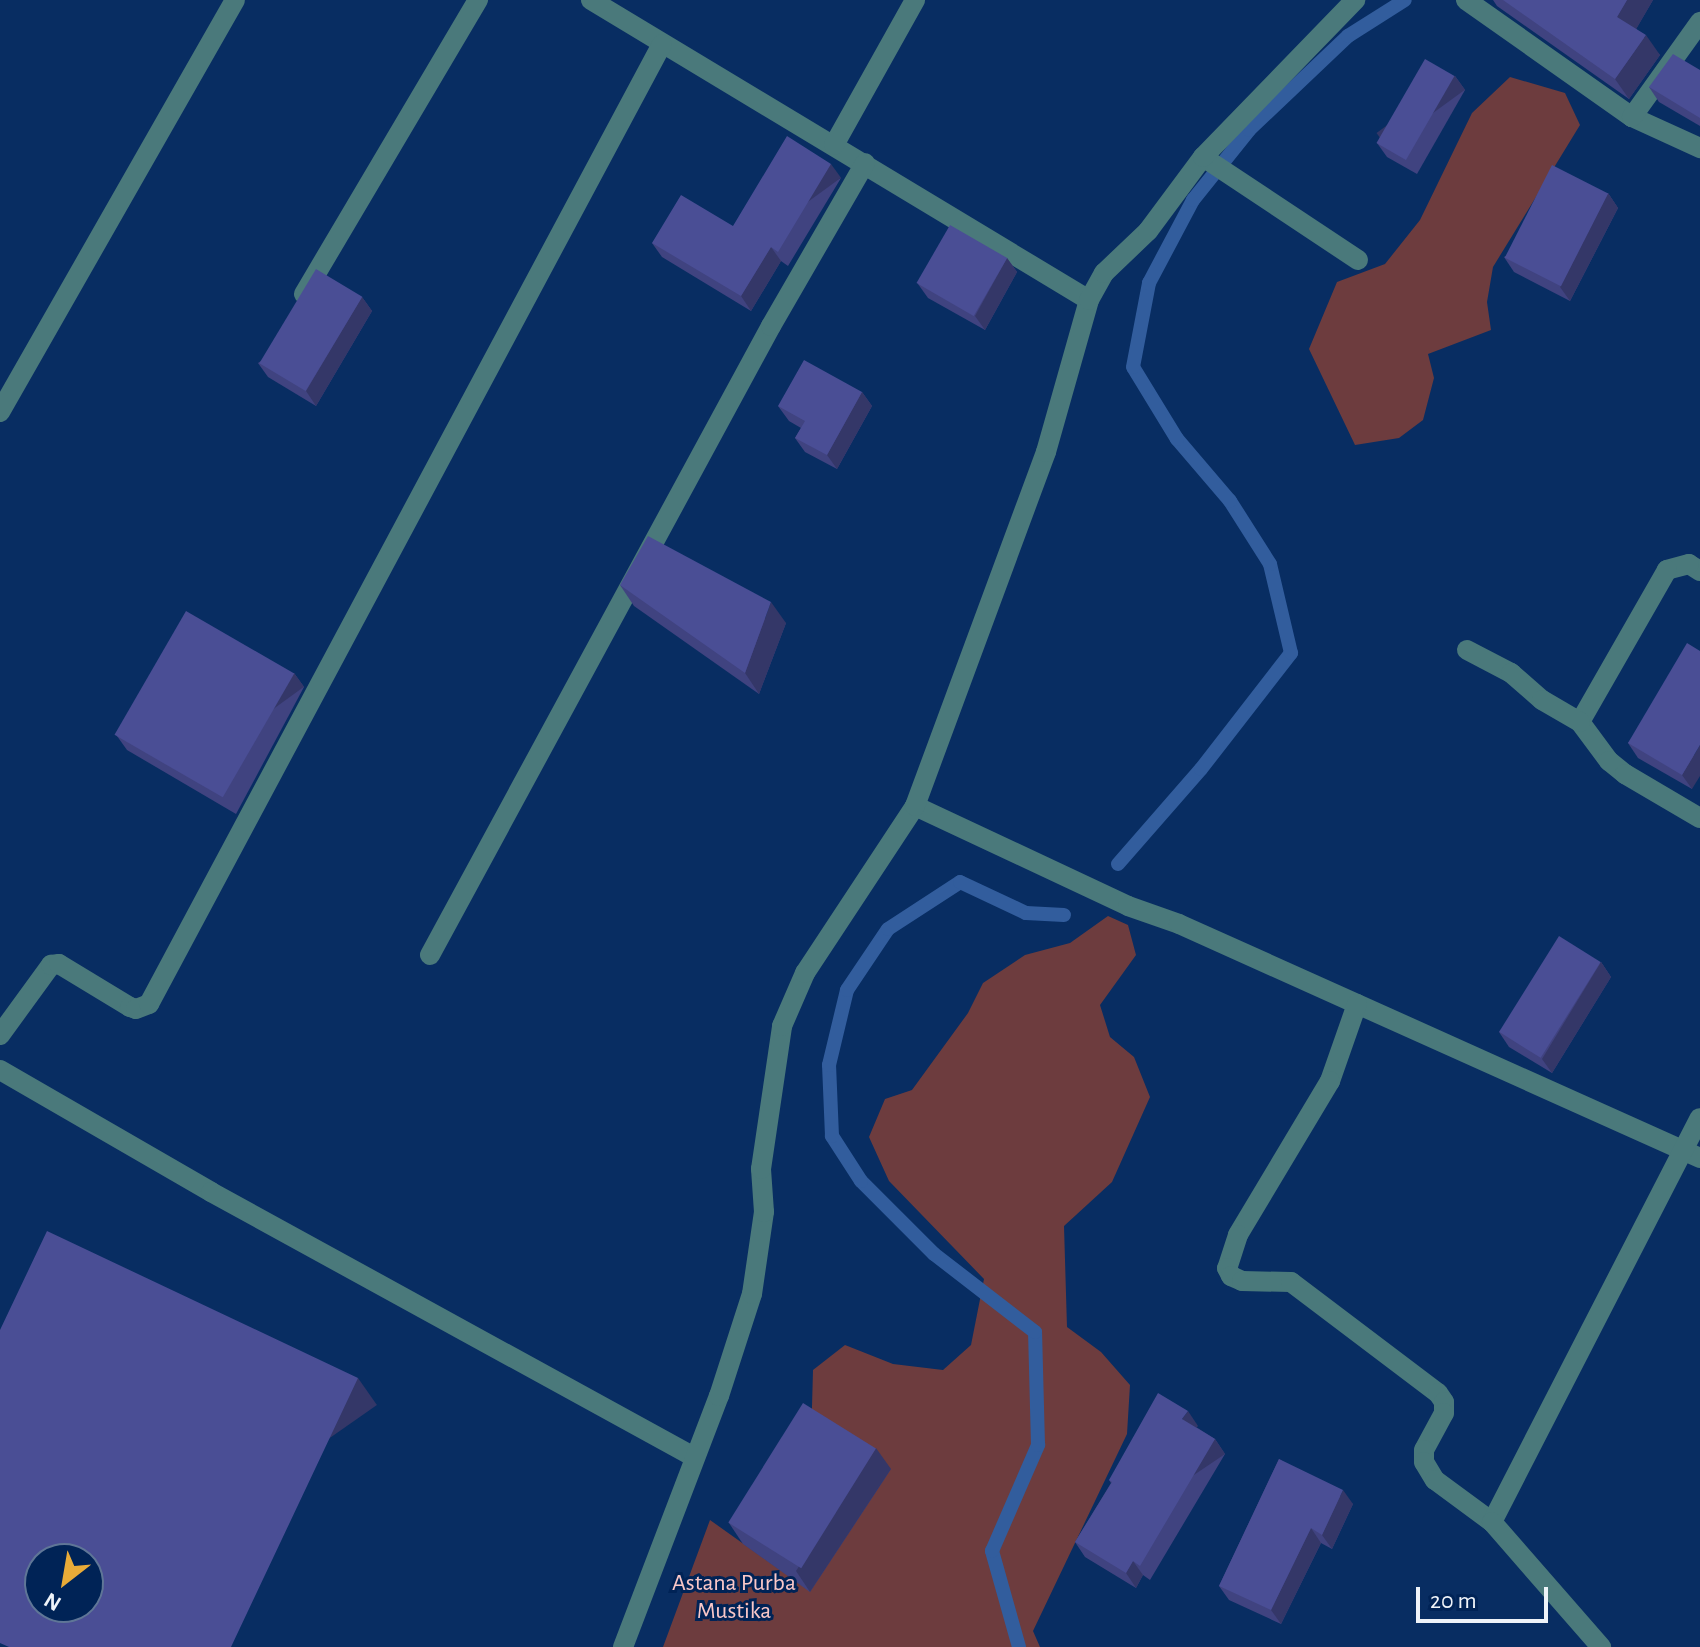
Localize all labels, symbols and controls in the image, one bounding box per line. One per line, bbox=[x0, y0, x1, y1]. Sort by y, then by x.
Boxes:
north arrow bbox=[24, 1543, 104, 1623]
park label: Astana Purba Mustika bbox=[672, 1570, 796, 1626]
scale bar bbox=[1420, 1571, 1552, 1621]
text: N bbox=[40, 1588, 65, 1615]
text: 20 m bbox=[1430, 1589, 1477, 1613]

